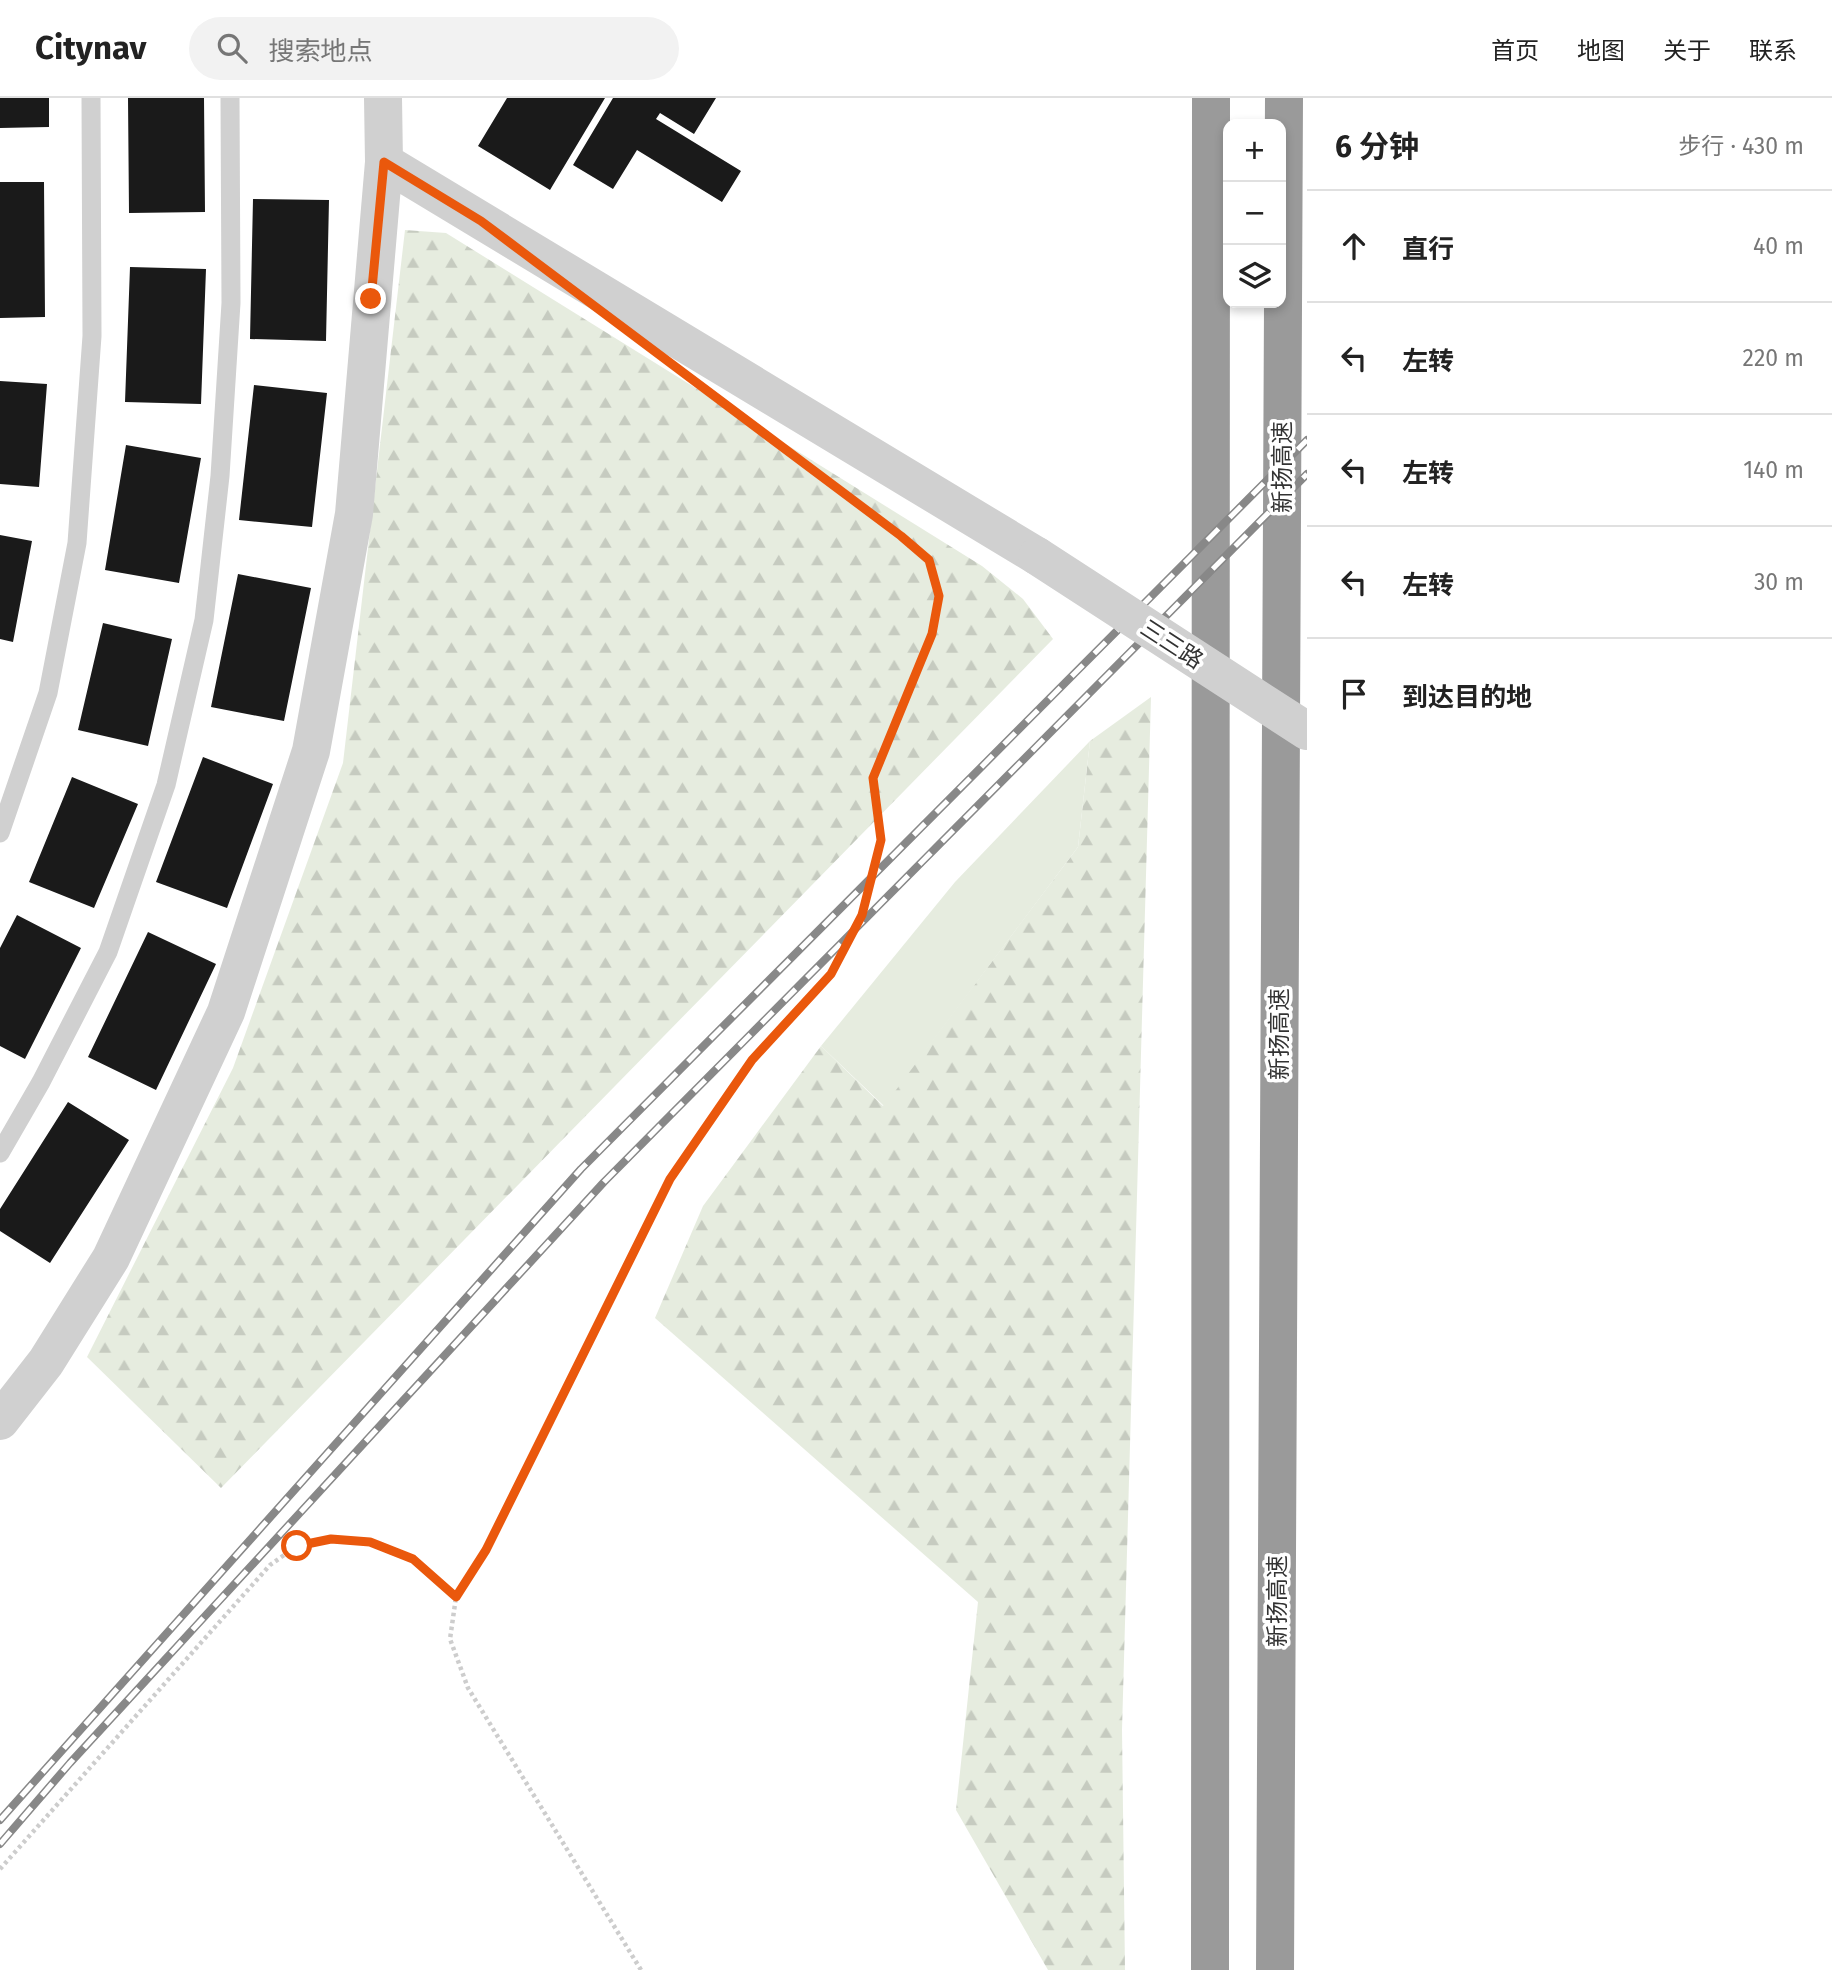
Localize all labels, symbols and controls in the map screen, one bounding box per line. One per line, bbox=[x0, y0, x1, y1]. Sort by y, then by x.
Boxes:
search box bbox=[189, 17, 679, 80]
text: Citynav bbox=[35, 28, 147, 68]
icon: search bbox=[213, 29, 251, 67]
text: 搜索地点 bbox=[269, 36, 373, 67]
text: 首页 bbox=[1491, 37, 1539, 65]
text: 地图 bbox=[1577, 37, 1625, 65]
text: 关于 bbox=[1663, 37, 1711, 65]
text: 联系 bbox=[1749, 37, 1797, 65]
map controls bbox=[1223, 119, 1286, 308]
button: + bbox=[1223, 119, 1286, 182]
text: 6 分钟 bbox=[1335, 129, 1419, 165]
text: 步行 · 430 m bbox=[1678, 132, 1804, 160]
button: − bbox=[1223, 182, 1286, 245]
icon: ahead bbox=[1335, 227, 1373, 265]
text: 40 m bbox=[1753, 232, 1804, 260]
text: 直行 bbox=[1402, 234, 1454, 265]
button: layers bbox=[1223, 245, 1286, 308]
route end bbox=[355, 283, 386, 314]
icon: left bbox=[1335, 339, 1373, 377]
text: 220 m bbox=[1743, 344, 1804, 372]
text: 左转 bbox=[1402, 346, 1454, 377]
street label: 新扬高速 bbox=[1268, 421, 1296, 513]
icon: left bbox=[1335, 451, 1373, 489]
text: 140 m bbox=[1743, 456, 1804, 484]
text: 左转 bbox=[1402, 458, 1454, 489]
icon: left bbox=[1335, 563, 1373, 601]
text: 30 m bbox=[1754, 568, 1804, 596]
text: 左转 bbox=[1402, 570, 1454, 601]
street label: 三三路 bbox=[1135, 613, 1209, 675]
icon: arrive bbox=[1335, 675, 1373, 713]
text: 到达目的地 bbox=[1402, 682, 1532, 713]
street label: 新扬高速 bbox=[1265, 988, 1293, 1080]
route start bbox=[281, 1530, 312, 1561]
street label: 新扬高速 bbox=[1263, 1555, 1291, 1647]

